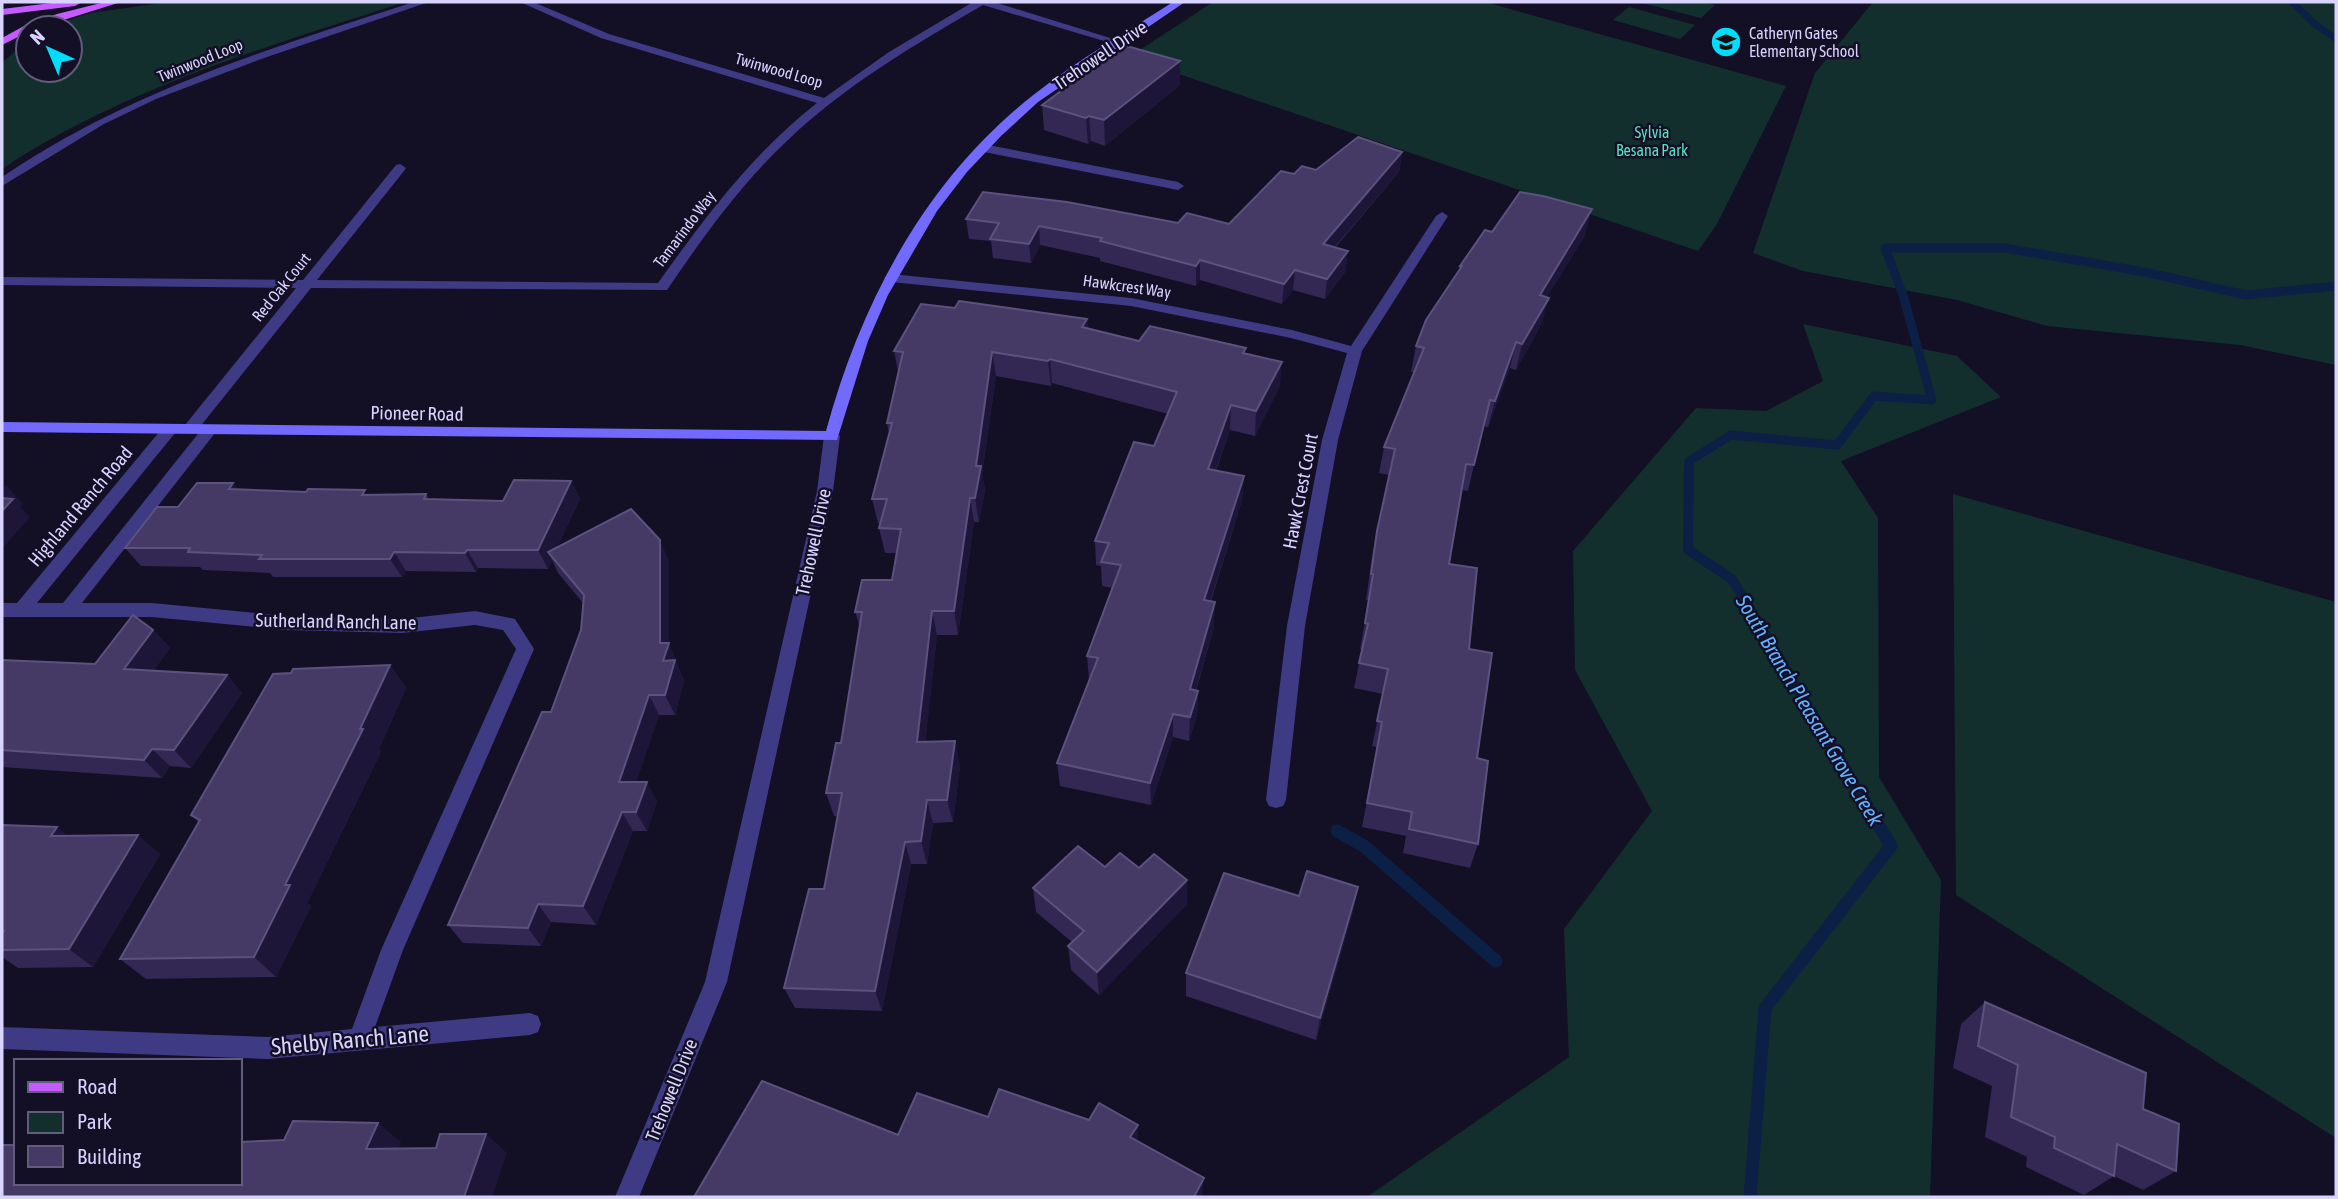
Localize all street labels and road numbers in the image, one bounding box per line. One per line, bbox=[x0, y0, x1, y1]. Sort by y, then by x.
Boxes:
street label: Trehowell Drive bbox=[1049, 15, 1151, 95]
street label: Twinwood Loop bbox=[155, 35, 246, 86]
street label: Twinwood Loop bbox=[733, 49, 825, 92]
street label: Tamarindo Way bbox=[649, 187, 720, 271]
street label: Red Oak Court bbox=[248, 249, 314, 325]
street label: Hawkcrest Way bbox=[1082, 271, 1172, 302]
street label: Pioneer Road bbox=[370, 401, 464, 425]
street label: Hawk Crest Court bbox=[1278, 431, 1322, 551]
street label: Highland Ranch Road bbox=[23, 441, 137, 571]
street label: Trehowell Drive bbox=[791, 487, 835, 597]
street label: Sutherland Ranch Lane bbox=[255, 609, 417, 633]
street label: Shelby Ranch Lane bbox=[270, 1020, 430, 1060]
street label: Trehowell Drive bbox=[640, 1035, 702, 1145]

